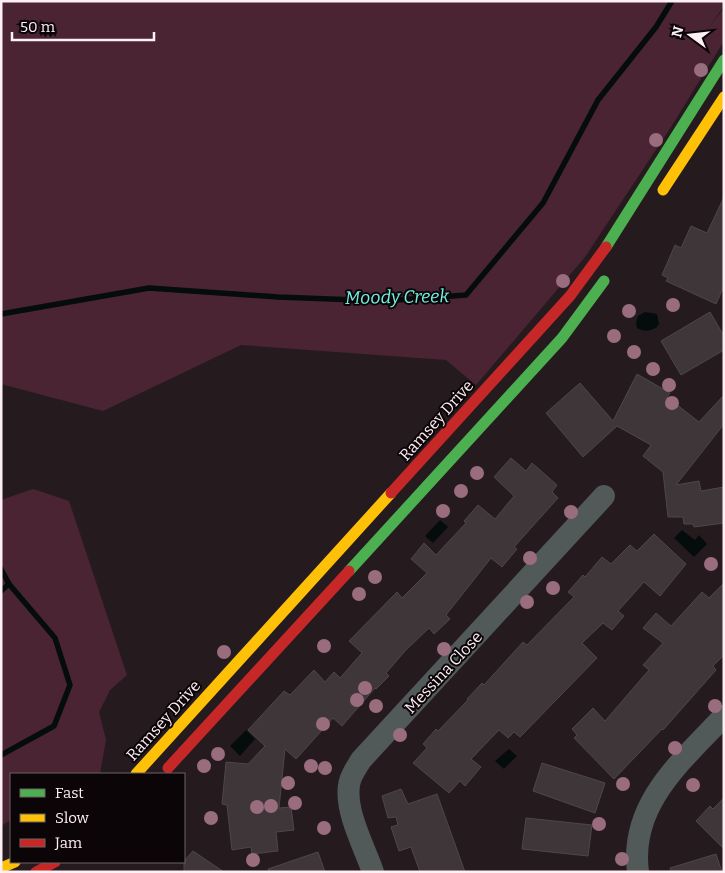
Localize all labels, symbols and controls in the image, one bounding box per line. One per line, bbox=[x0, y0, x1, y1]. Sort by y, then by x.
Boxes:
scale bar bbox=[12, 10, 155, 42]
north arrow bbox=[665, 10, 715, 60]
text: 50 m bbox=[20, 18, 56, 36]
text: N bbox=[668, 24, 688, 39]
water label: Moody Creek bbox=[345, 285, 449, 309]
street label: Ramsey Drive bbox=[395, 376, 477, 464]
street label: Messina Close bbox=[401, 627, 486, 717]
street label: Ramsey Drive bbox=[122, 676, 204, 764]
legend bbox=[10, 773, 185, 863]
text: Fast bbox=[55, 784, 84, 802]
text: Slow bbox=[55, 809, 90, 827]
text: Jam bbox=[54, 834, 83, 852]

